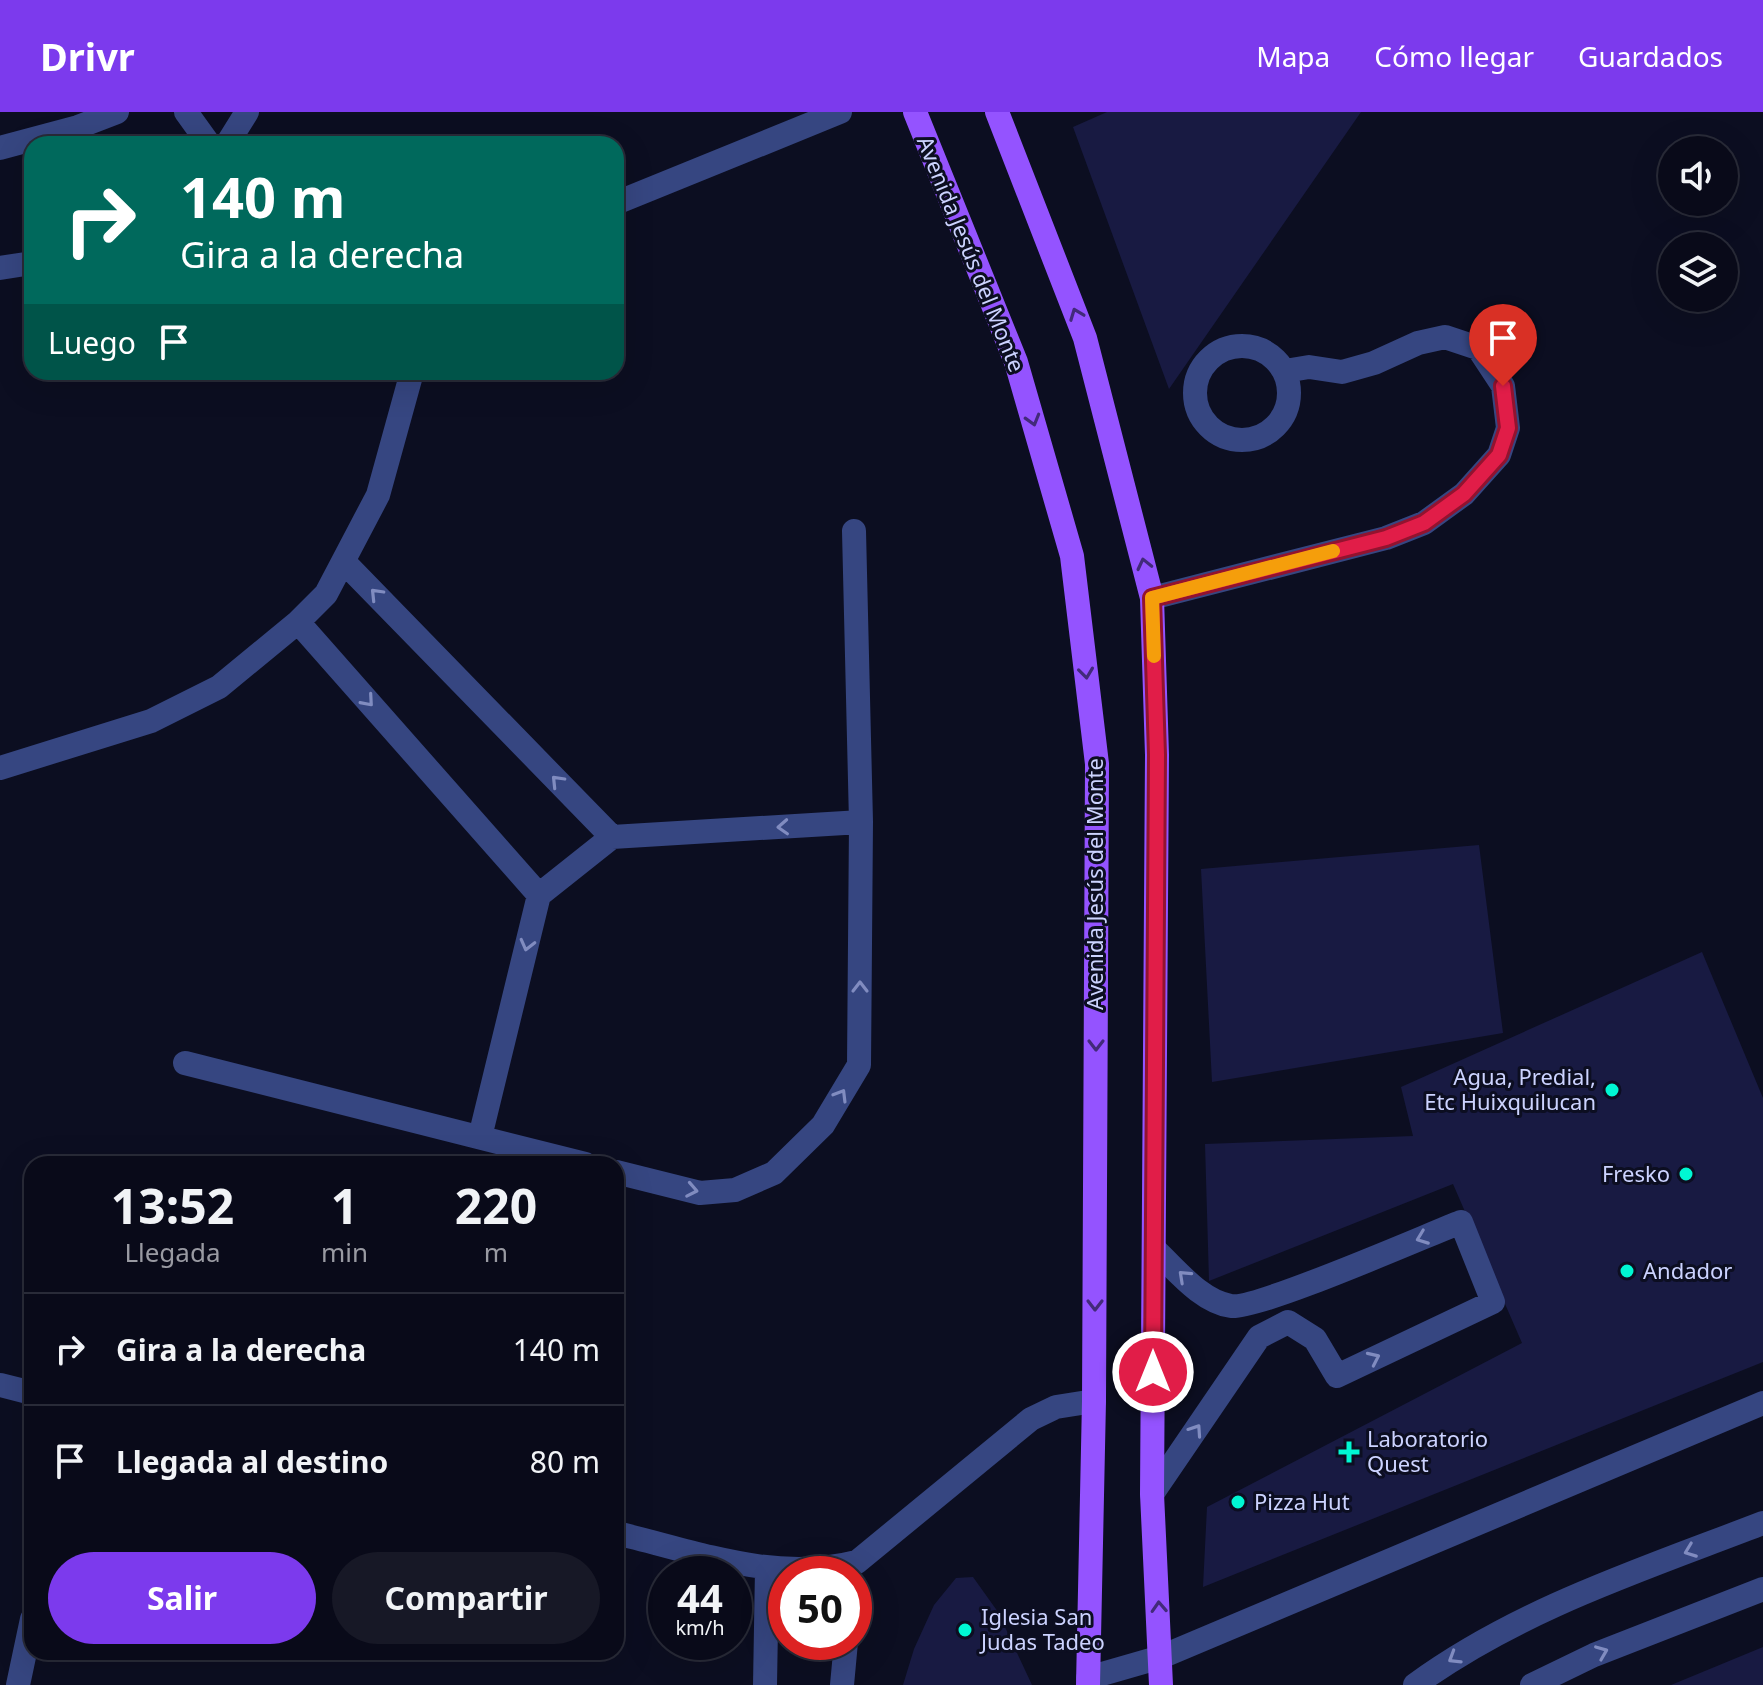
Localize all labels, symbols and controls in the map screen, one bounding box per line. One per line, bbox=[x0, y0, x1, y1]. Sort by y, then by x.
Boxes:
text: Drivr bbox=[40, 30, 135, 82]
text: Mapa bbox=[1256, 37, 1330, 75]
text: Cómo llegar bbox=[1374, 37, 1534, 75]
text: Guardados bbox=[1578, 37, 1723, 75]
street label: Avenida Jesús del Monte bbox=[911, 131, 1033, 376]
map controls bbox=[1658, 136, 1738, 312]
button: sound bbox=[1658, 136, 1738, 216]
text: 140 m bbox=[180, 158, 345, 234]
icon: right bbox=[48, 168, 152, 272]
text: Gira a la derecha bbox=[180, 230, 464, 279]
button: layers bbox=[1658, 232, 1738, 312]
pin bbox=[1469, 304, 1537, 386]
one-way arrow bbox=[1069, 307, 1086, 321]
icon: arrive bbox=[1481, 316, 1525, 360]
icon: arrive bbox=[152, 320, 196, 364]
text: Luego bbox=[48, 322, 136, 363]
one-way arrow bbox=[1024, 413, 1040, 426]
one-way arrow bbox=[1136, 558, 1153, 572]
one-way arrow bbox=[371, 589, 385, 603]
one-way arrow bbox=[1078, 667, 1095, 680]
one-way arrow bbox=[359, 692, 373, 707]
street label: Avenida Jesús del Monte bbox=[1079, 758, 1109, 1010]
one-way arrow bbox=[552, 776, 566, 790]
one-way arrow bbox=[776, 818, 789, 835]
one-way arrow bbox=[519, 937, 536, 951]
one-way arrow bbox=[851, 980, 868, 993]
one-way arrow bbox=[1087, 1039, 1105, 1052]
place label: Agua, Predial, Etc Huixquilucan bbox=[1424, 1061, 1596, 1116]
marker: Agua, Predial, Etc Huixquilucan bbox=[1603, 1081, 1621, 1099]
one-way arrow bbox=[831, 1089, 847, 1104]
place label: Fresko bbox=[1602, 1158, 1670, 1188]
marker: Fresko bbox=[1677, 1165, 1695, 1183]
text: 13:52 bbox=[111, 1173, 234, 1238]
text: 1 bbox=[331, 1173, 358, 1238]
text: 220 bbox=[455, 1173, 537, 1238]
one-way arrow bbox=[685, 1181, 698, 1198]
one-way arrow bbox=[1416, 1228, 1430, 1245]
text: Llegada bbox=[124, 1234, 221, 1270]
text: min bbox=[321, 1234, 368, 1270]
text: m bbox=[484, 1234, 508, 1270]
place label: Andador bbox=[1643, 1255, 1732, 1285]
marker: Andador bbox=[1618, 1262, 1636, 1280]
one-way arrow bbox=[1178, 1272, 1193, 1286]
one-way arrow bbox=[1086, 1299, 1104, 1312]
icon: right bbox=[48, 1327, 92, 1371]
text: Gira a la derecha bbox=[116, 1329, 366, 1370]
text: 140 m bbox=[513, 1329, 600, 1370]
position arrow bbox=[1111, 1330, 1195, 1414]
one-way arrow bbox=[1365, 1352, 1380, 1368]
place label: Laboratorio Quest bbox=[1367, 1423, 1488, 1478]
one-way arrow bbox=[1186, 1424, 1201, 1438]
icon: arrive bbox=[48, 1439, 92, 1483]
text: Llegada al destino bbox=[116, 1441, 388, 1482]
text: 80 m bbox=[530, 1441, 600, 1482]
marker: Laboratorio Quest bbox=[1338, 1441, 1360, 1463]
place label: Pizza Hut bbox=[1254, 1486, 1350, 1516]
marker: Pizza Hut bbox=[1229, 1493, 1247, 1511]
one-way arrow bbox=[1684, 1541, 1698, 1558]
button: Salir bbox=[48, 1552, 316, 1644]
button: Compartir bbox=[332, 1552, 600, 1644]
speed limit sign: 50 bbox=[768, 1556, 872, 1660]
text: 44 bbox=[677, 1570, 723, 1625]
one-way arrow bbox=[1150, 1600, 1167, 1613]
place label: Iglesia San Judas Tadeo bbox=[979, 1601, 1105, 1656]
text: km/h bbox=[675, 1614, 725, 1641]
marker: Iglesia San Judas Tadeo bbox=[956, 1621, 974, 1639]
one-way arrow bbox=[1594, 1645, 1608, 1662]
one-way arrow bbox=[1448, 1648, 1463, 1663]

